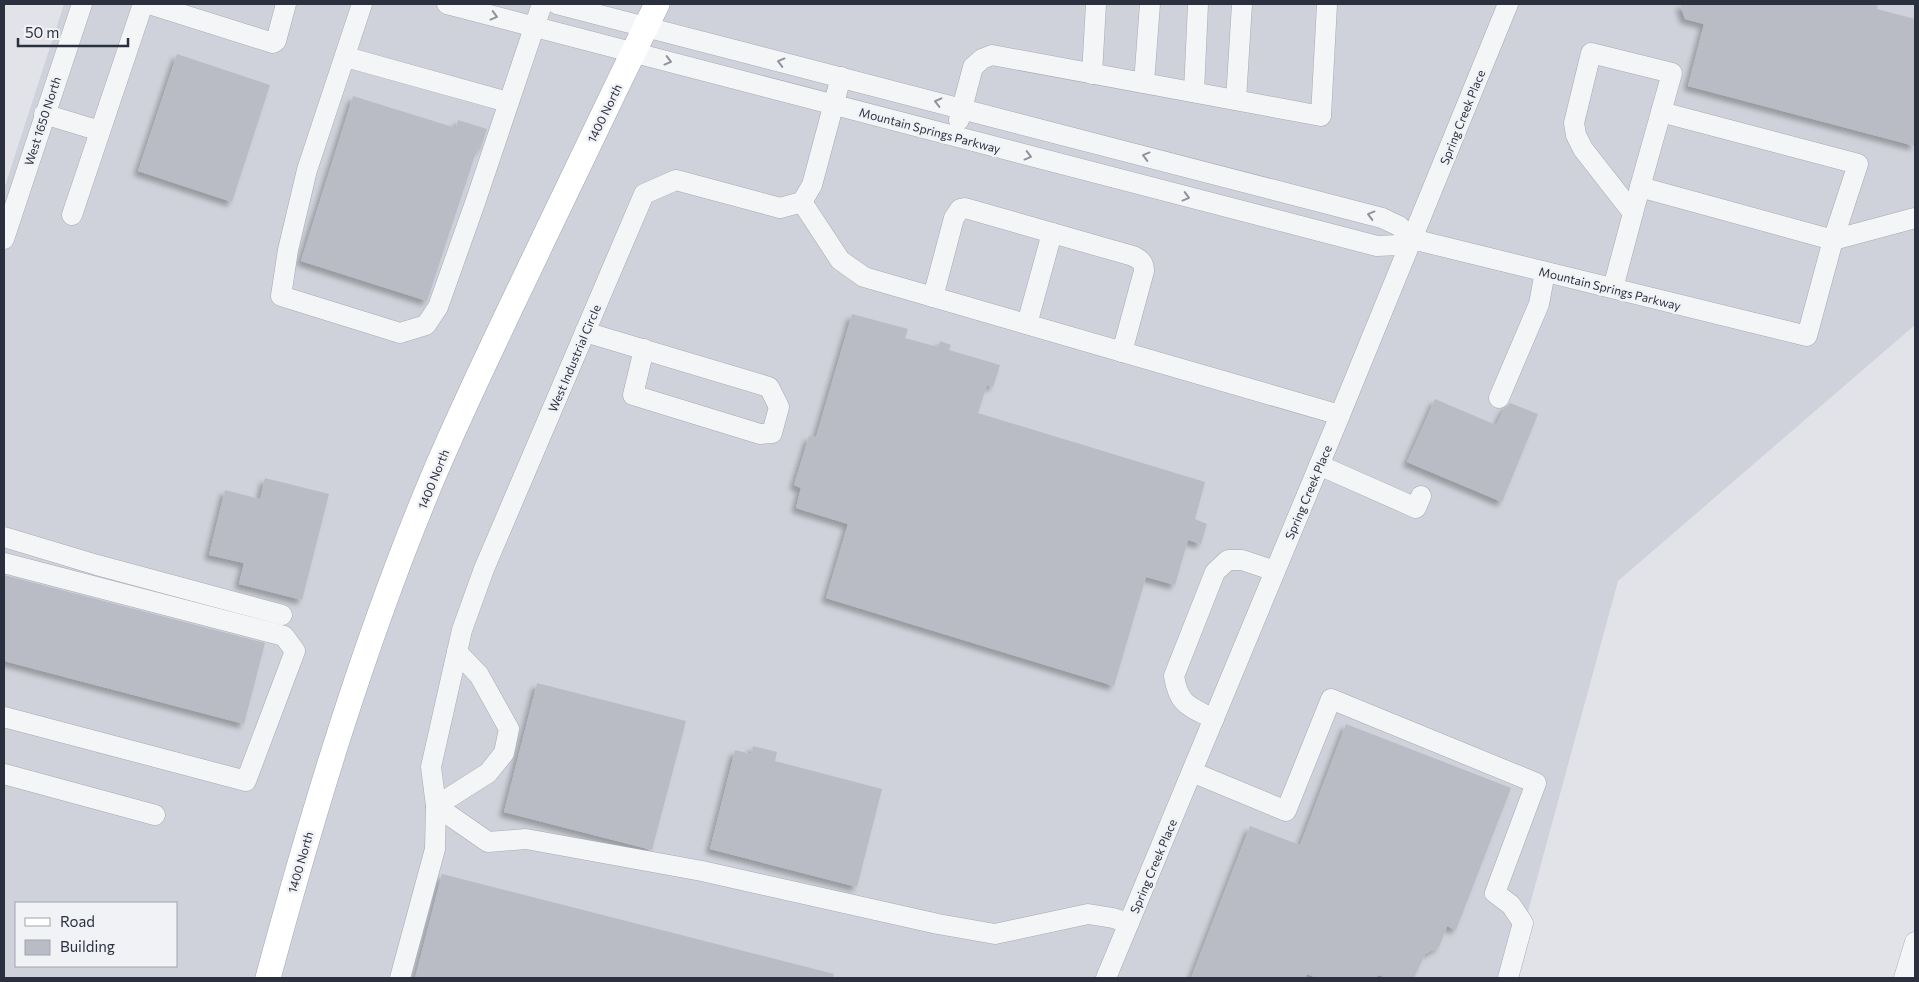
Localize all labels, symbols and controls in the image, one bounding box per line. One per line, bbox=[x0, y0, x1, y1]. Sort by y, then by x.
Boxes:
one-way arrow bbox=[489, 10, 498, 21]
scale bar bbox=[18, 15, 128, 47]
text: 50 m bbox=[25, 23, 59, 41]
one-way arrow bbox=[663, 56, 672, 66]
one-way arrow bbox=[776, 57, 785, 68]
street label: Spring Creek Place bbox=[1437, 68, 1487, 166]
street label: West 1650 North bbox=[21, 75, 63, 167]
street label: 1400 North bbox=[584, 82, 624, 144]
one-way arrow bbox=[935, 98, 943, 108]
street label: Mountain Springs Parkway bbox=[858, 104, 1002, 156]
one-way arrow bbox=[1024, 150, 1032, 160]
one-way arrow bbox=[1143, 152, 1151, 162]
one-way arrow bbox=[1181, 191, 1189, 201]
one-way arrow bbox=[1367, 210, 1376, 221]
street label: Mountain Springs Parkway bbox=[1538, 264, 1682, 312]
street label: West Industrial Circle bbox=[545, 302, 603, 414]
street label: Spring Creek Place bbox=[1282, 443, 1334, 541]
street label: 1400 North bbox=[415, 447, 451, 511]
street label: Spring Creek Place bbox=[1127, 817, 1179, 915]
street label: 1400 North bbox=[285, 830, 315, 894]
legend bbox=[15, 902, 178, 967]
text: Road bbox=[60, 912, 95, 930]
text: Building bbox=[60, 937, 115, 955]

